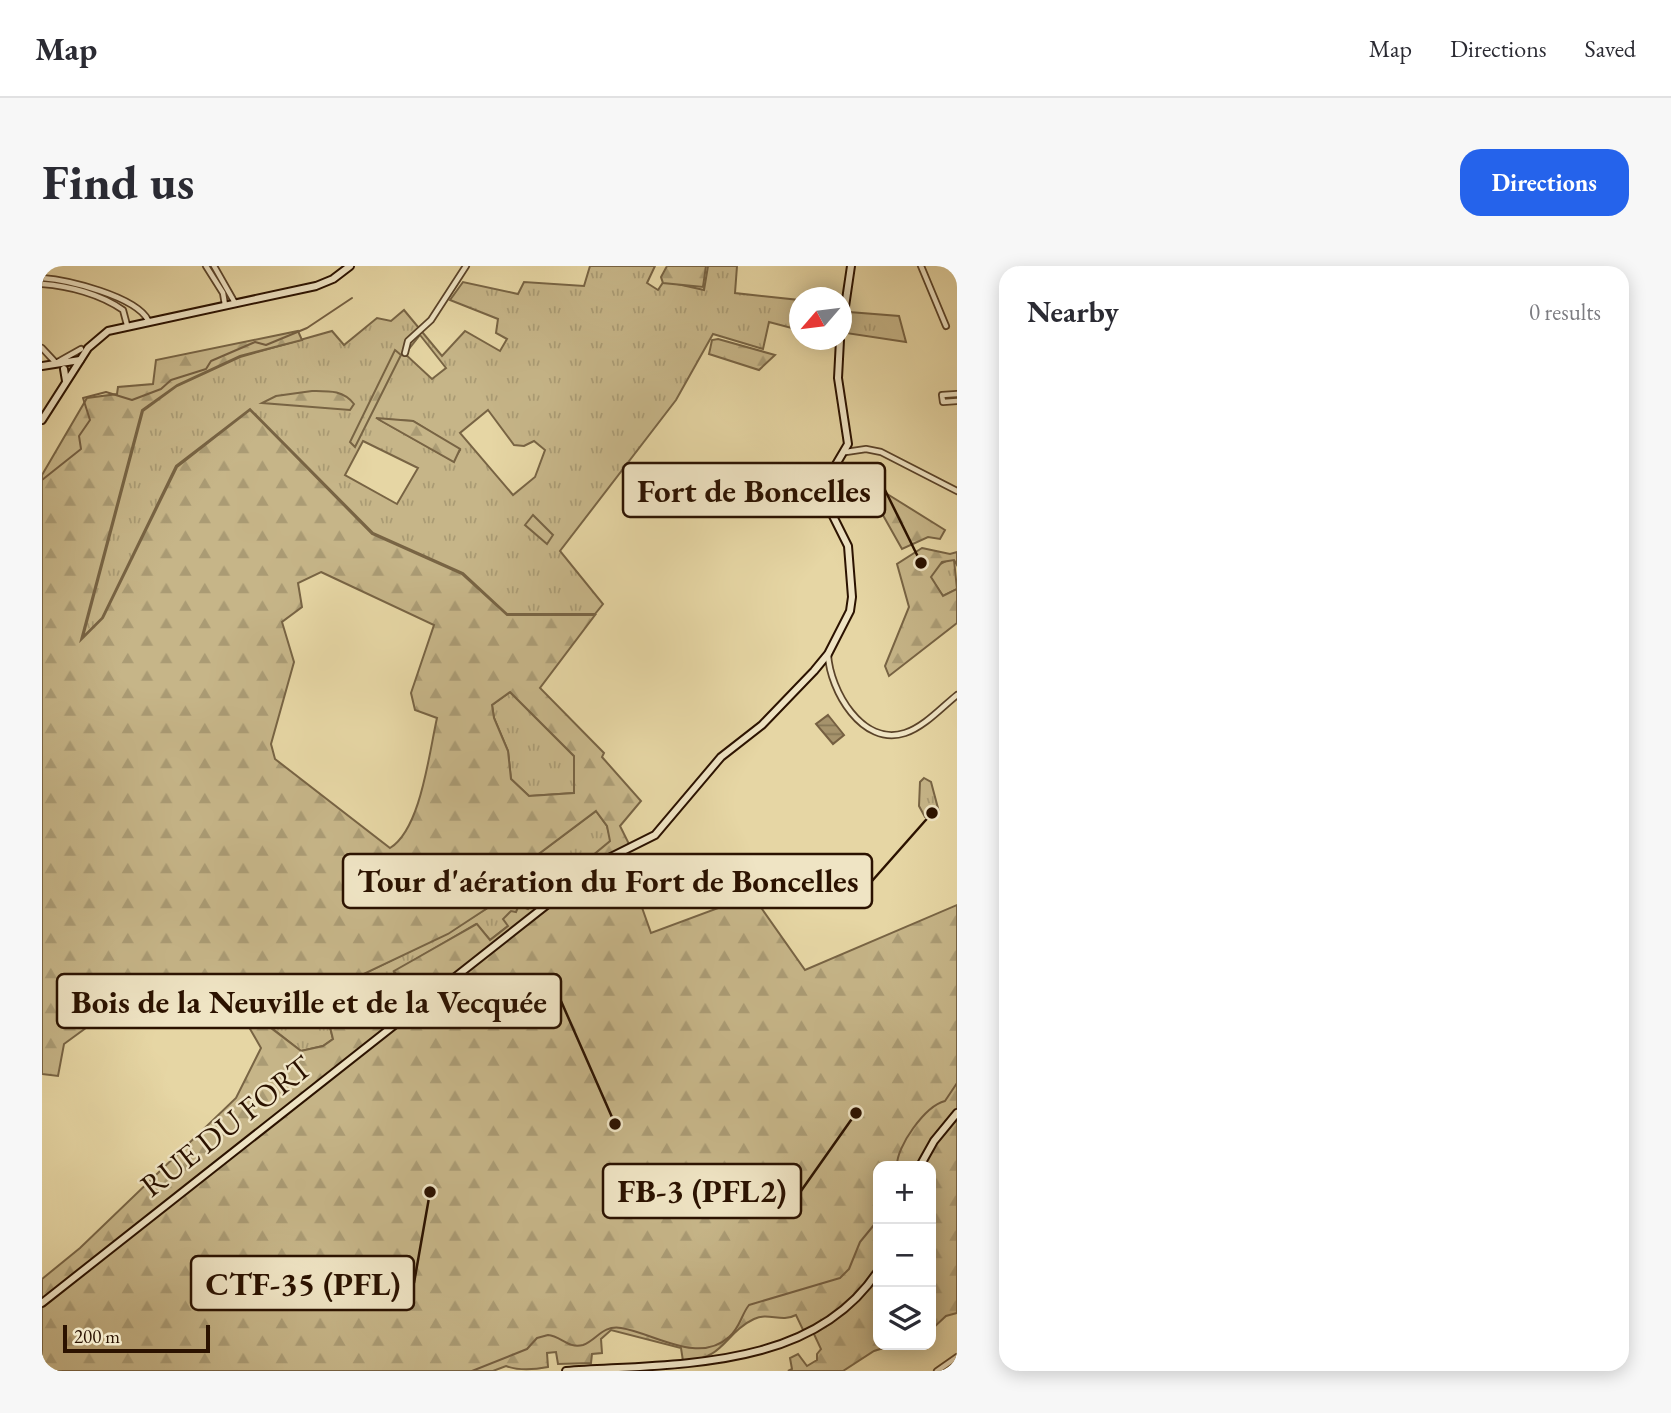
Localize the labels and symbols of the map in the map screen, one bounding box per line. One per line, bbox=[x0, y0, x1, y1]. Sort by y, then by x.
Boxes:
north arrow bbox=[789, 287, 852, 350]
callout: Fort de Boncelles bbox=[623, 463, 885, 517]
text: Fort de Boncelles bbox=[637, 469, 871, 512]
callout: Tour d'aération du Fort de Boncelles bbox=[343, 854, 872, 908]
text: Tour d'aération du Fort de Boncelles bbox=[357, 859, 859, 902]
callout: Bois de la Neuville et de la Vecquée bbox=[57, 974, 561, 1028]
text: Bois de la Neuville et de la Vecquée bbox=[71, 980, 547, 1023]
street label: RUE DU FORT bbox=[132, 1045, 321, 1206]
callout: FB-3 (PFL2) bbox=[603, 1164, 801, 1218]
text: FB-3 (PFL2) bbox=[617, 1169, 787, 1212]
callout: CTF-35 (PFL) bbox=[191, 1256, 414, 1310]
text: CTF-35 (PFL) bbox=[206, 1262, 400, 1305]
scale bar bbox=[63, 1322, 210, 1354]

